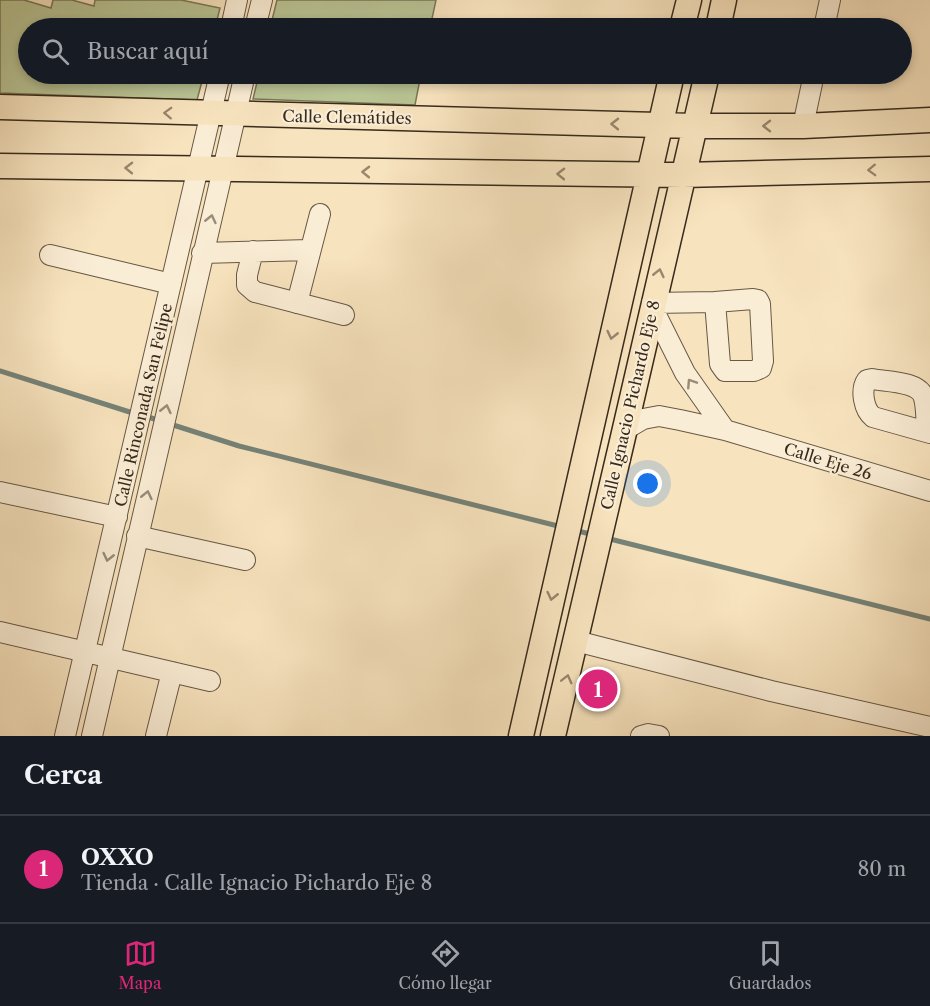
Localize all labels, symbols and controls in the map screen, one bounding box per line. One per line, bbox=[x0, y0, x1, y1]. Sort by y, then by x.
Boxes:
search box bbox=[18, 18, 912, 84]
icon: search bbox=[39, 35, 72, 68]
text: Buscar aquí bbox=[87, 38, 209, 65]
one-way arrow bbox=[164, 106, 173, 119]
street label: Calle Clemátides bbox=[282, 106, 412, 128]
one-way arrow bbox=[611, 118, 620, 130]
one-way arrow bbox=[762, 120, 771, 132]
one-way arrow bbox=[125, 162, 134, 175]
one-way arrow bbox=[867, 164, 876, 176]
one-way arrow bbox=[362, 165, 371, 178]
one-way arrow bbox=[557, 168, 566, 180]
one-way arrow bbox=[203, 214, 216, 224]
one-way arrow bbox=[652, 269, 665, 279]
street label: Calle Ignacio Pichardo Eje 8 bbox=[596, 298, 664, 512]
street label: Calle Rinconada San Felipe bbox=[110, 301, 176, 509]
one-way arrow bbox=[607, 330, 620, 340]
one-way arrow bbox=[686, 379, 698, 389]
one-way arrow bbox=[159, 404, 172, 414]
street label: Calle Eje 26 bbox=[782, 438, 874, 484]
your location bbox=[633, 469, 662, 498]
one-way arrow bbox=[140, 490, 153, 500]
one-way arrow bbox=[102, 552, 115, 562]
one-way arrow bbox=[546, 591, 559, 601]
pin: 1 bbox=[578, 666, 618, 712]
one-way arrow bbox=[559, 674, 572, 684]
text: Cerca bbox=[24, 759, 102, 791]
text: OXXO bbox=[81, 844, 154, 871]
text: 1 bbox=[39, 857, 48, 881]
text: 80 m bbox=[858, 857, 906, 881]
text: Tienda · Calle Ignacio Pichardo Eje 8 bbox=[81, 871, 432, 895]
tab: Mapa bbox=[119, 937, 161, 993]
tab: Cómo llegar bbox=[399, 937, 492, 993]
tab: Guardados bbox=[729, 937, 811, 993]

